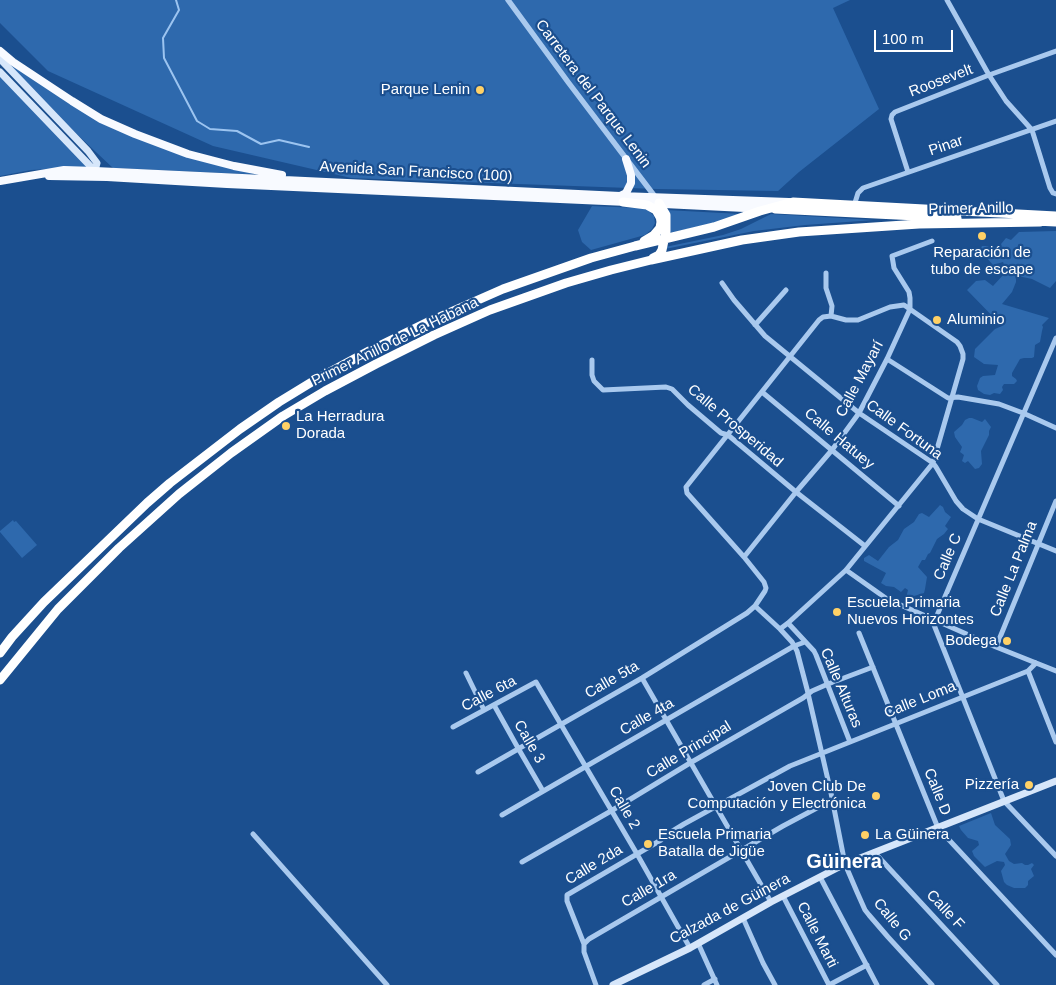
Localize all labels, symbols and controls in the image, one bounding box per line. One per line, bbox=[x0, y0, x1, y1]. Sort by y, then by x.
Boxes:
street label: Carretera del Parque Lenin bbox=[531, 16, 655, 172]
scale bar bbox=[876, 20, 955, 52]
text: 100 m bbox=[882, 30, 924, 47]
street label: Roosevelt bbox=[907, 61, 975, 101]
place label: Parque Lenin bbox=[381, 81, 470, 99]
marker: Parque Lenin bbox=[474, 84, 486, 96]
street label: Pinar bbox=[927, 132, 965, 160]
street label: Avenida San Francisco (100) bbox=[319, 158, 513, 186]
street label: Primer Anillo bbox=[928, 199, 1014, 219]
marker: Reparación de tubo de escape bbox=[976, 230, 988, 242]
place label: Reparación de tubo de escape bbox=[931, 244, 1033, 279]
street label: Primer Anillo de La Habana bbox=[309, 294, 481, 390]
place label: Aluminio bbox=[947, 311, 1005, 329]
marker: Aluminio bbox=[931, 314, 943, 326]
street label: Calle Mayarí bbox=[832, 338, 888, 420]
street label: Calle Prosperidad bbox=[684, 381, 786, 471]
street label: Calle Fortuna bbox=[862, 396, 946, 464]
street label: Calle Hatuey bbox=[800, 405, 878, 473]
place label: La Herradura Dorada bbox=[296, 408, 384, 443]
marker: La Herradura Dorada bbox=[280, 420, 292, 432]
street label: Calle La Palma bbox=[987, 518, 1041, 620]
street label: Calle C bbox=[930, 531, 966, 583]
place label: Escuela Primaria Nuevos Horizontes bbox=[847, 594, 974, 629]
marker: Escuela Primaria Nuevos Horizontes bbox=[831, 606, 843, 618]
place label: Bodega bbox=[945, 632, 997, 650]
marker: Bodega bbox=[1001, 635, 1013, 647]
street label: Calle Alturas bbox=[816, 645, 866, 731]
street label: Calle 5ta bbox=[582, 657, 642, 703]
street label: Calle 6ta bbox=[459, 672, 519, 716]
street label: Calle Loma bbox=[881, 677, 959, 723]
street label: Calle 4ta bbox=[617, 694, 677, 740]
street label: Calle 3 bbox=[510, 717, 548, 767]
street label: Calle Principal bbox=[643, 718, 735, 782]
street label: Calle D bbox=[919, 766, 955, 818]
place label: Pizzería bbox=[965, 776, 1019, 794]
place label: Joven Club De Computación y Electrónica bbox=[688, 778, 866, 813]
marker: Pizzería bbox=[1023, 779, 1035, 791]
street label: Calle 2 bbox=[605, 783, 643, 833]
marker: Joven Club De Computación y Electrónica bbox=[870, 790, 882, 802]
place label: Escuela Primaria Batalla de Jigüe bbox=[658, 826, 771, 861]
place label: La Güinera bbox=[875, 826, 949, 844]
marker: La Güinera bbox=[859, 829, 871, 841]
marker: Escuela Primaria Batalla de Jigüe bbox=[642, 838, 654, 850]
street label: Calle 2da bbox=[562, 841, 626, 889]
district label: Güinera bbox=[806, 850, 882, 874]
street label: Calle 1ra bbox=[619, 866, 679, 912]
street label: Calzada de Güinera bbox=[667, 870, 793, 948]
street label: Calle F bbox=[922, 886, 968, 934]
street label: Calle G bbox=[869, 895, 915, 945]
street label: Calle Marti bbox=[793, 899, 841, 971]

